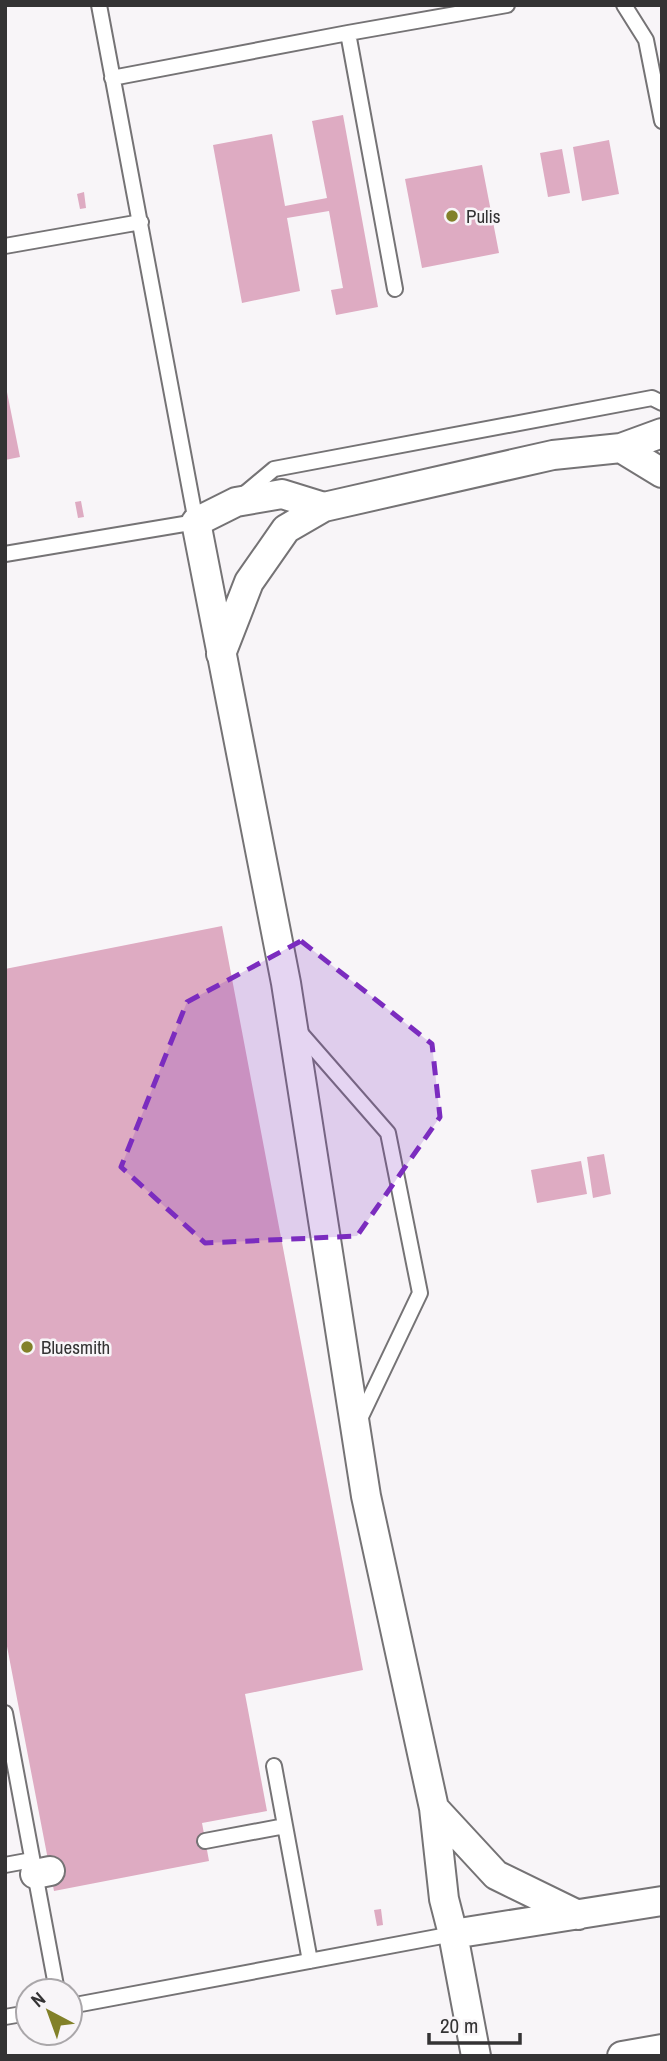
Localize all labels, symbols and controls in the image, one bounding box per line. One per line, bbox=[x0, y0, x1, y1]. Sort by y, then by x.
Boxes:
place label: Pulis bbox=[466, 203, 501, 229]
marker: Pulis bbox=[444, 208, 460, 224]
place label: Bluesmith bbox=[41, 1334, 110, 1360]
marker: Bluesmith bbox=[19, 1339, 35, 1355]
north arrow bbox=[14, 1977, 84, 2047]
text: N bbox=[25, 1986, 51, 2013]
scale bar bbox=[429, 2002, 520, 2046]
text: 20 m bbox=[440, 2011, 478, 2040]

